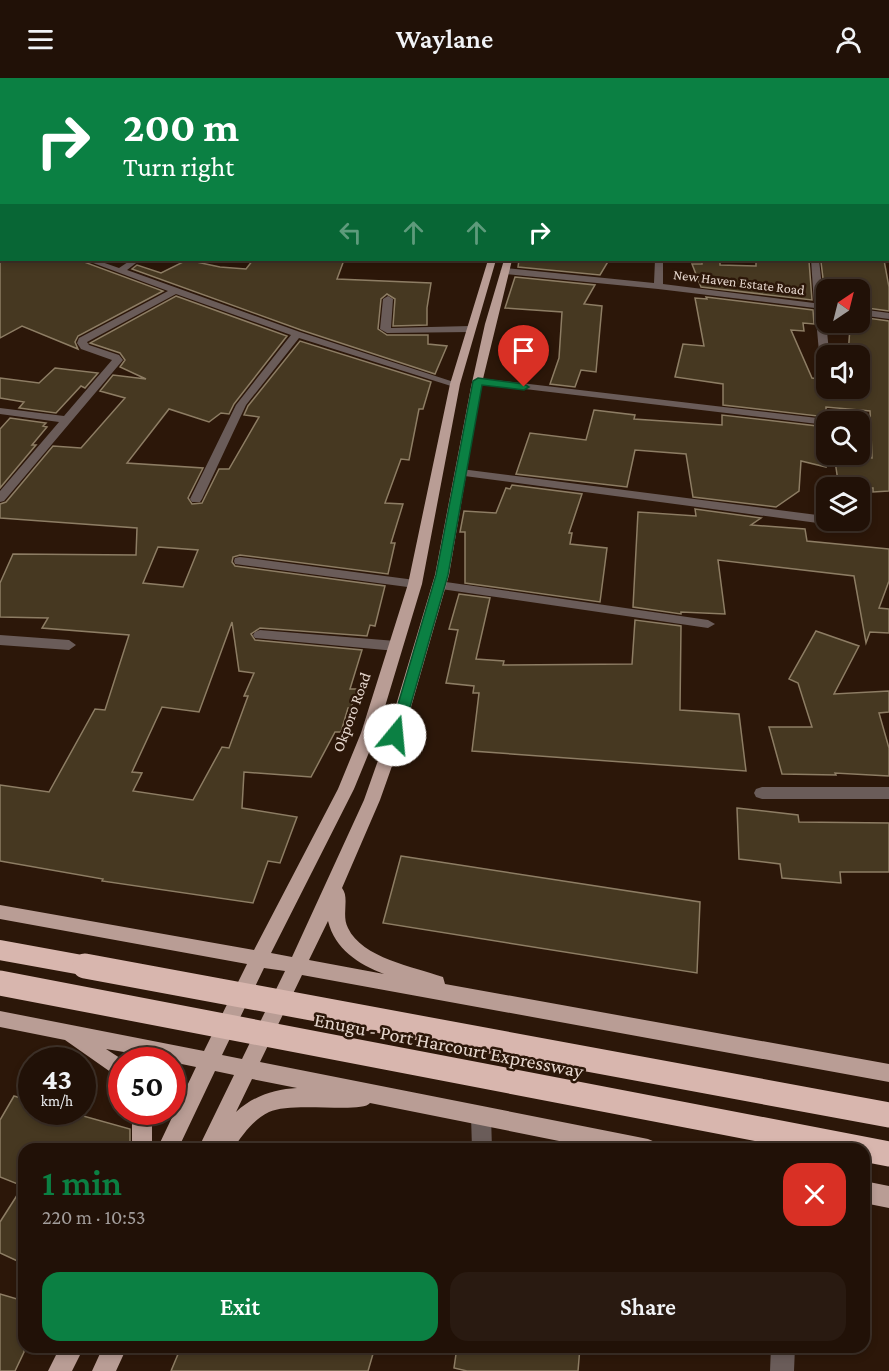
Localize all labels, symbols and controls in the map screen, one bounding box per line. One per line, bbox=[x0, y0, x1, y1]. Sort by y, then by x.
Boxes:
icon: menu bbox=[24, 23, 57, 56]
icon: person bbox=[832, 23, 865, 56]
text: Waylane bbox=[396, 24, 493, 54]
icon: right bbox=[24, 102, 102, 180]
text: 200 m bbox=[123, 103, 239, 150]
text: Turn right bbox=[123, 152, 234, 182]
icon: left bbox=[334, 216, 367, 249]
icon: ahead bbox=[397, 216, 430, 249]
icon: ahead bbox=[460, 216, 493, 249]
icon: right bbox=[523, 216, 556, 249]
street label: New Haven Estate Road bbox=[672, 266, 806, 298]
north arrow bbox=[816, 279, 870, 333]
map controls bbox=[816, 279, 870, 531]
pin bbox=[498, 325, 549, 387]
icon: arrive bbox=[507, 334, 540, 367]
button: sound bbox=[816, 345, 870, 399]
button: search bbox=[816, 411, 870, 465]
button: layers bbox=[816, 477, 870, 531]
street label: Okporo Road bbox=[329, 670, 375, 755]
position arrow bbox=[363, 703, 427, 767]
street label: Enugu - Port Harcourt Expressway bbox=[312, 1008, 586, 1083]
speed limit sign: 50 bbox=[108, 1047, 186, 1125]
text: 43 bbox=[42, 1062, 72, 1095]
text: km/h bbox=[41, 1093, 73, 1109]
text: 1 min bbox=[42, 1163, 122, 1203]
button: close bbox=[783, 1163, 846, 1226]
text: 220 m · 10:53 bbox=[42, 1206, 146, 1228]
button: Exit bbox=[42, 1272, 438, 1341]
button: Share bbox=[450, 1272, 846, 1341]

